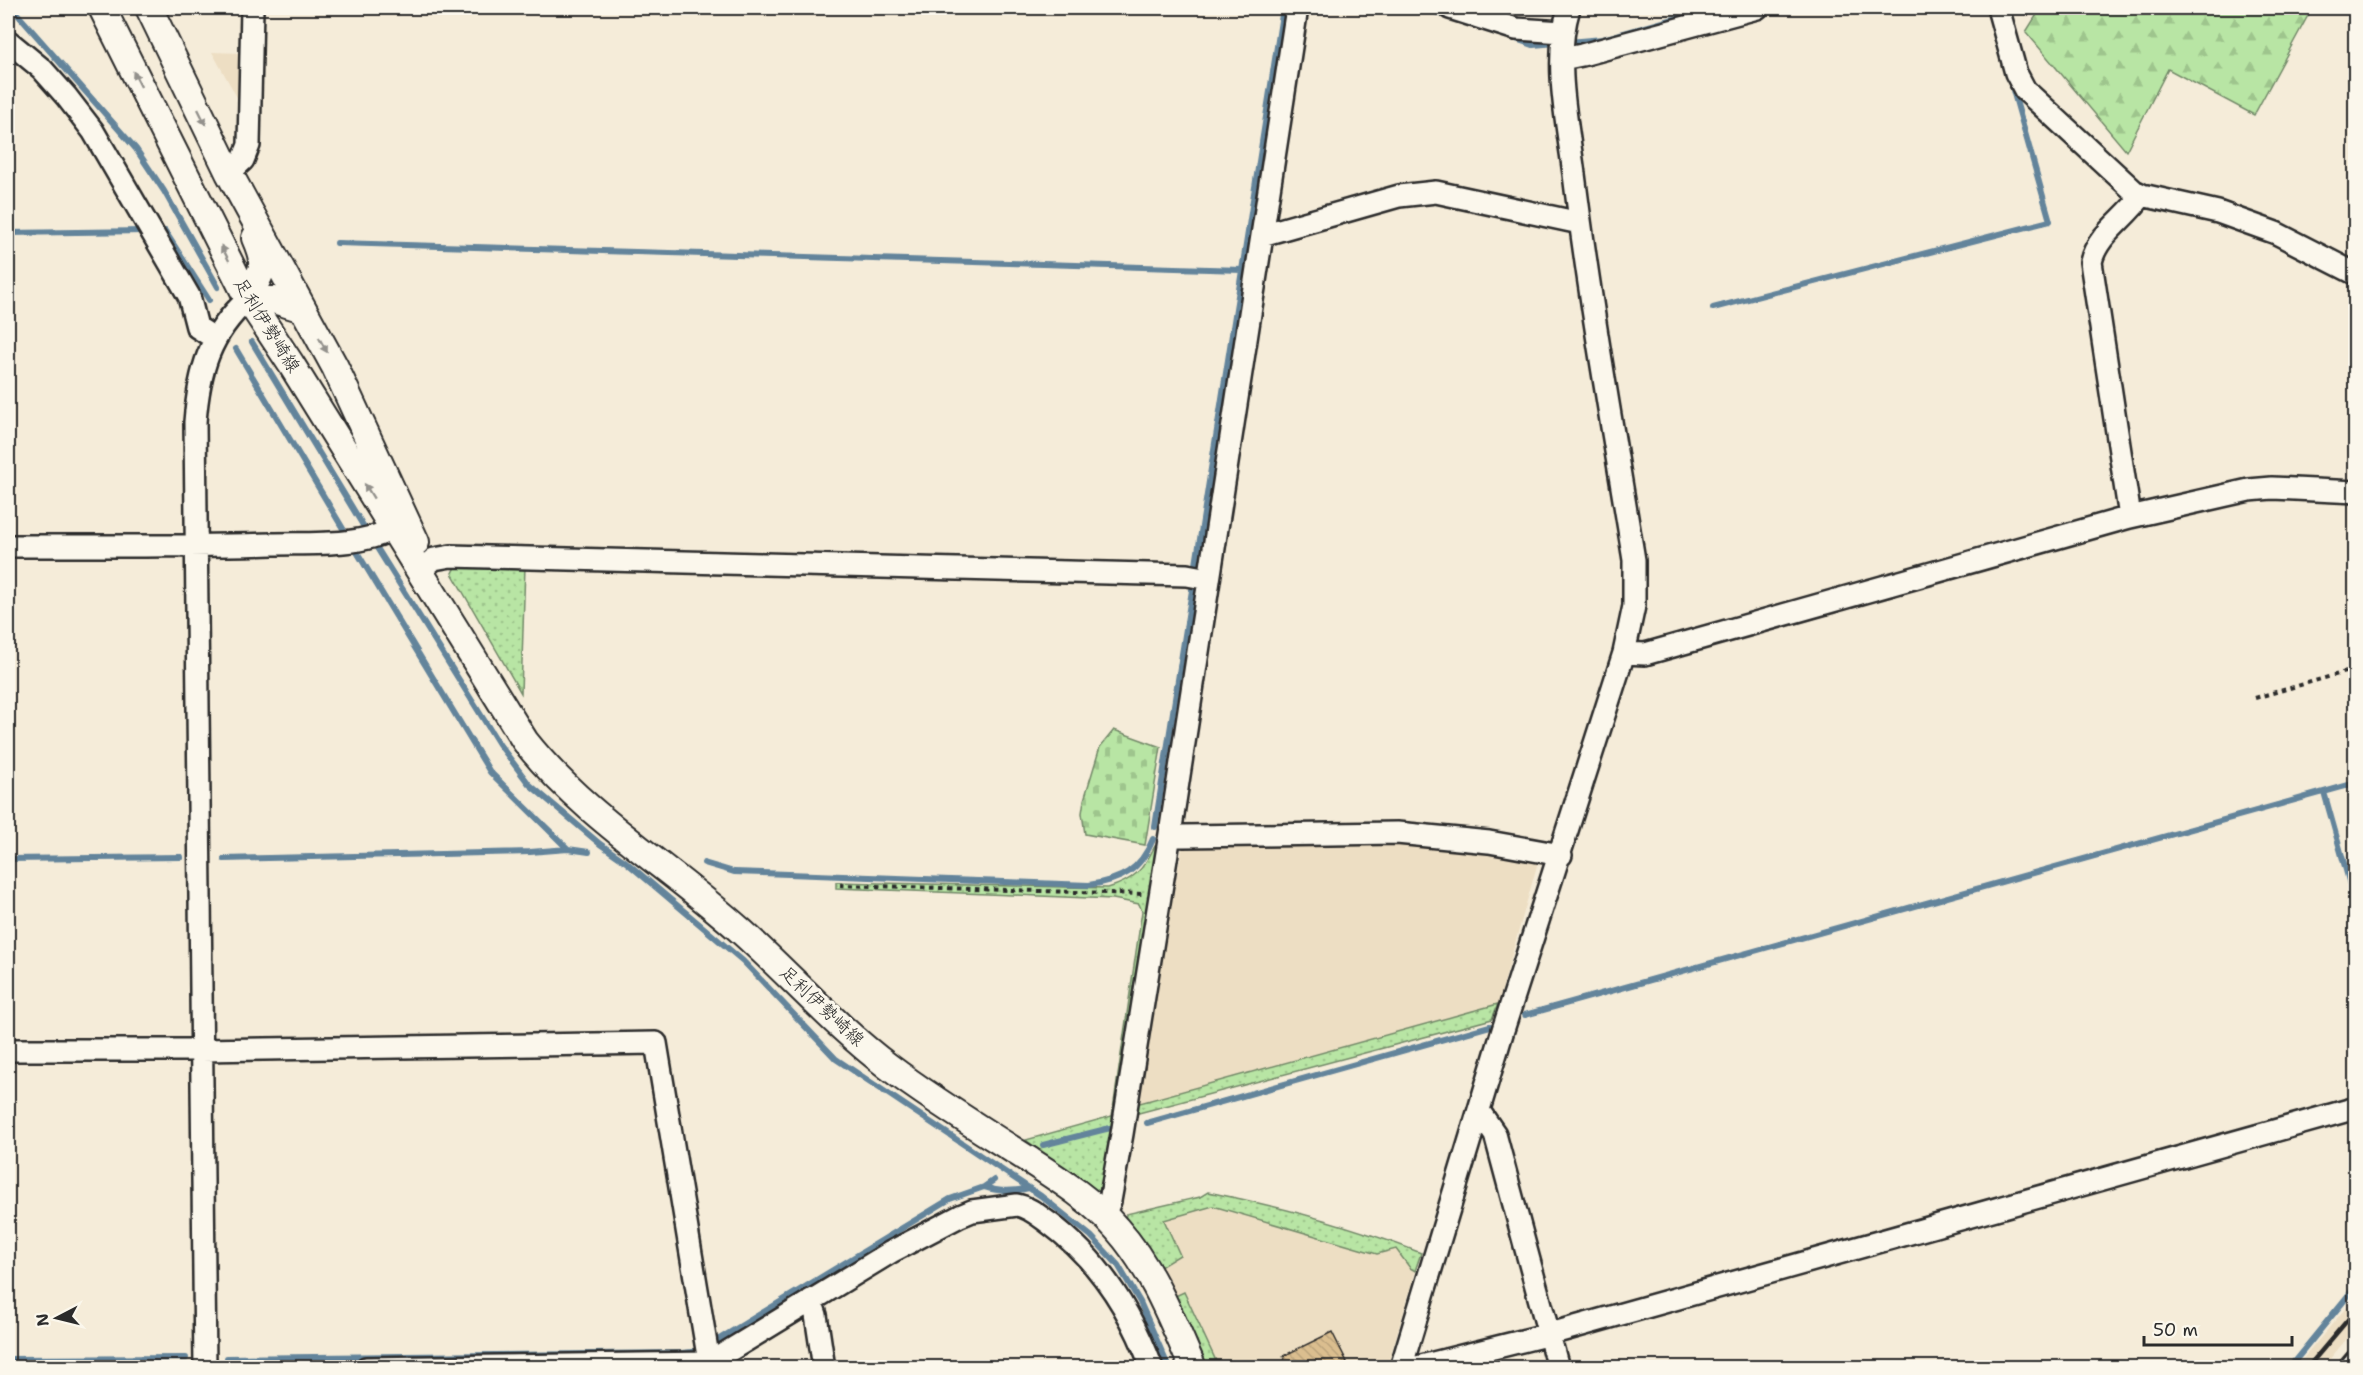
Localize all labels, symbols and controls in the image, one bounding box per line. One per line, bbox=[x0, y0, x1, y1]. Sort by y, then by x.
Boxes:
one-way arrow bbox=[133, 70, 142, 87]
one-way arrow bbox=[197, 108, 207, 125]
one-way arrow bbox=[220, 244, 230, 262]
street label: 足利伊勢崎線 bbox=[228, 273, 306, 377]
one-way arrow bbox=[318, 337, 328, 354]
one-way arrow bbox=[364, 483, 375, 499]
street label: 足利伊勢崎線 bbox=[774, 960, 870, 1052]
north arrow bbox=[27, 1288, 87, 1348]
scale bar bbox=[2144, 1309, 2292, 1347]
text: N bbox=[31, 1312, 54, 1327]
text: 50 m bbox=[2153, 1318, 2198, 1342]

